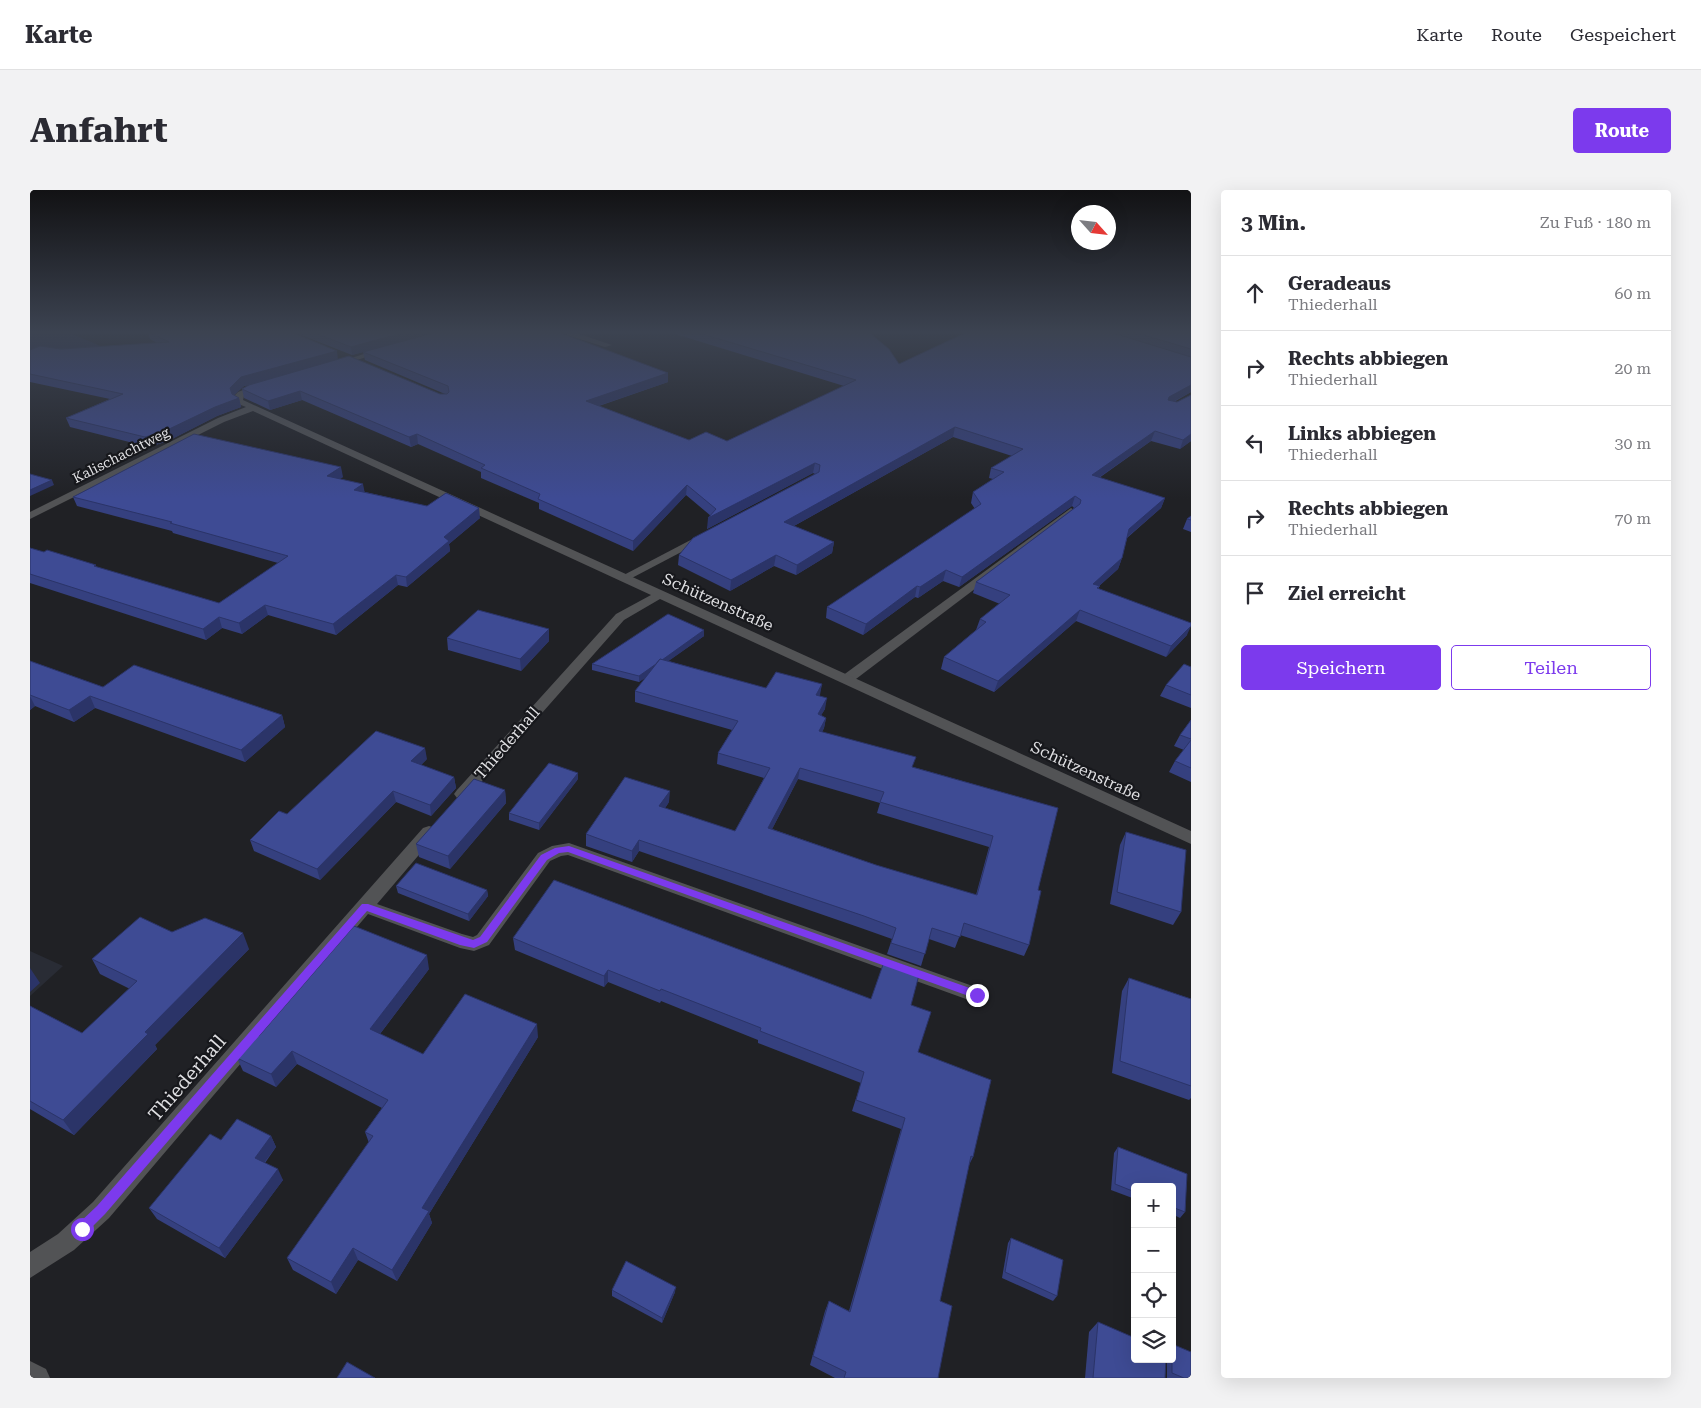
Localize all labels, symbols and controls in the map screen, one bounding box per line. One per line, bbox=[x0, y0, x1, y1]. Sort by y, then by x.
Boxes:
text: Karte bbox=[25, 21, 93, 49]
text: Karte bbox=[1416, 24, 1463, 45]
text: Route bbox=[1491, 24, 1542, 45]
text: Gespeichert bbox=[1570, 24, 1676, 45]
button: Route bbox=[1573, 108, 1671, 153]
text: Anfahrt bbox=[30, 110, 168, 151]
north arrow bbox=[1071, 205, 1116, 250]
text: 3 Min. bbox=[1241, 211, 1306, 235]
text: Zu Fuß · 180 m bbox=[1540, 213, 1651, 232]
text: Geradeaus bbox=[1288, 272, 1391, 295]
icon: ahead bbox=[1241, 279, 1269, 307]
text: 60 m bbox=[1614, 284, 1651, 303]
text: Thiederhall bbox=[1288, 295, 1378, 314]
text: Rechts abbiegen bbox=[1288, 347, 1448, 370]
icon: right bbox=[1241, 354, 1269, 382]
text: 20 m bbox=[1614, 359, 1651, 378]
text: Thiederhall bbox=[1288, 370, 1378, 389]
text: Links abbiegen bbox=[1288, 422, 1436, 445]
street label: Kalischachtweg bbox=[70, 424, 172, 486]
icon: left bbox=[1241, 429, 1269, 457]
text: 30 m bbox=[1614, 434, 1651, 453]
text: Thiederhall bbox=[1288, 445, 1378, 464]
text: Rechts abbiegen bbox=[1288, 497, 1448, 520]
icon: right bbox=[1241, 504, 1269, 532]
text: 70 m bbox=[1614, 509, 1651, 528]
text: Thiederhall bbox=[1288, 520, 1378, 539]
street label: Schützenstraße bbox=[660, 569, 777, 635]
icon: arrive bbox=[1241, 579, 1269, 607]
text: Ziel erreicht bbox=[1288, 582, 1406, 605]
button: Speichern bbox=[1241, 645, 1441, 690]
button: Teilen bbox=[1451, 645, 1651, 690]
street label: Thiederhall bbox=[470, 703, 544, 783]
street label: Schützenstraße bbox=[1028, 737, 1144, 805]
route end bbox=[966, 984, 989, 1007]
street label: Thiederhall bbox=[143, 1030, 231, 1126]
map controls bbox=[1131, 1183, 1176, 1363]
button: + bbox=[1131, 1183, 1176, 1228]
route start bbox=[71, 1218, 94, 1241]
button: − bbox=[1131, 1228, 1176, 1273]
button: locate bbox=[1131, 1273, 1176, 1318]
button: layers bbox=[1131, 1318, 1176, 1363]

